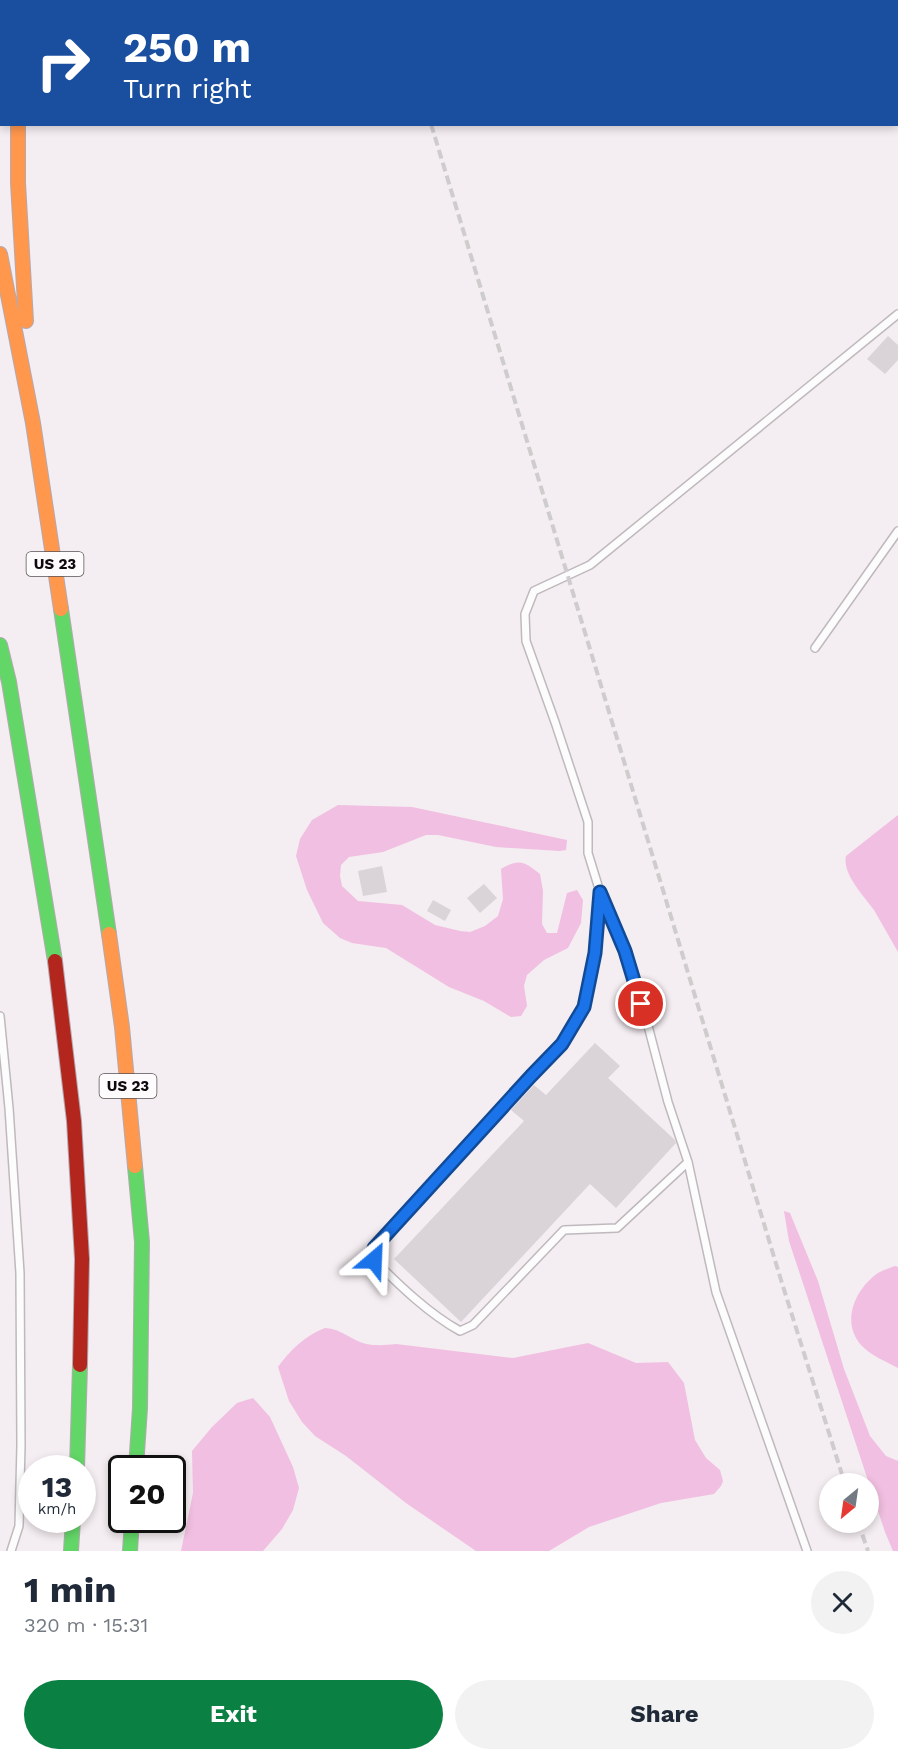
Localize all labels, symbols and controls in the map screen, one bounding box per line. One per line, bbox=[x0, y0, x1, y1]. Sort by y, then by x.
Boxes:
text: 250 m bbox=[123, 23, 251, 72]
icon: right bbox=[24, 24, 102, 102]
text: Turn right bbox=[123, 73, 252, 105]
road number: US 23 bbox=[26, 552, 84, 576]
pin bbox=[615, 978, 666, 1029]
icon: arrive bbox=[624, 987, 657, 1020]
road number: US 23 bbox=[100, 1074, 156, 1098]
position arrow bbox=[342, 1228, 406, 1292]
speed limit sign: 20 bbox=[108, 1455, 186, 1533]
text: 13 bbox=[42, 1469, 72, 1504]
north arrow bbox=[819, 1473, 879, 1533]
map controls bbox=[819, 1473, 879, 1533]
text: km/h bbox=[38, 1500, 76, 1518]
text: 1 min bbox=[24, 1569, 116, 1611]
button: close bbox=[811, 1571, 874, 1634]
text: 320 m · 15:31 bbox=[24, 1613, 148, 1637]
button: Exit bbox=[24, 1680, 443, 1749]
button: Share bbox=[455, 1680, 874, 1749]

